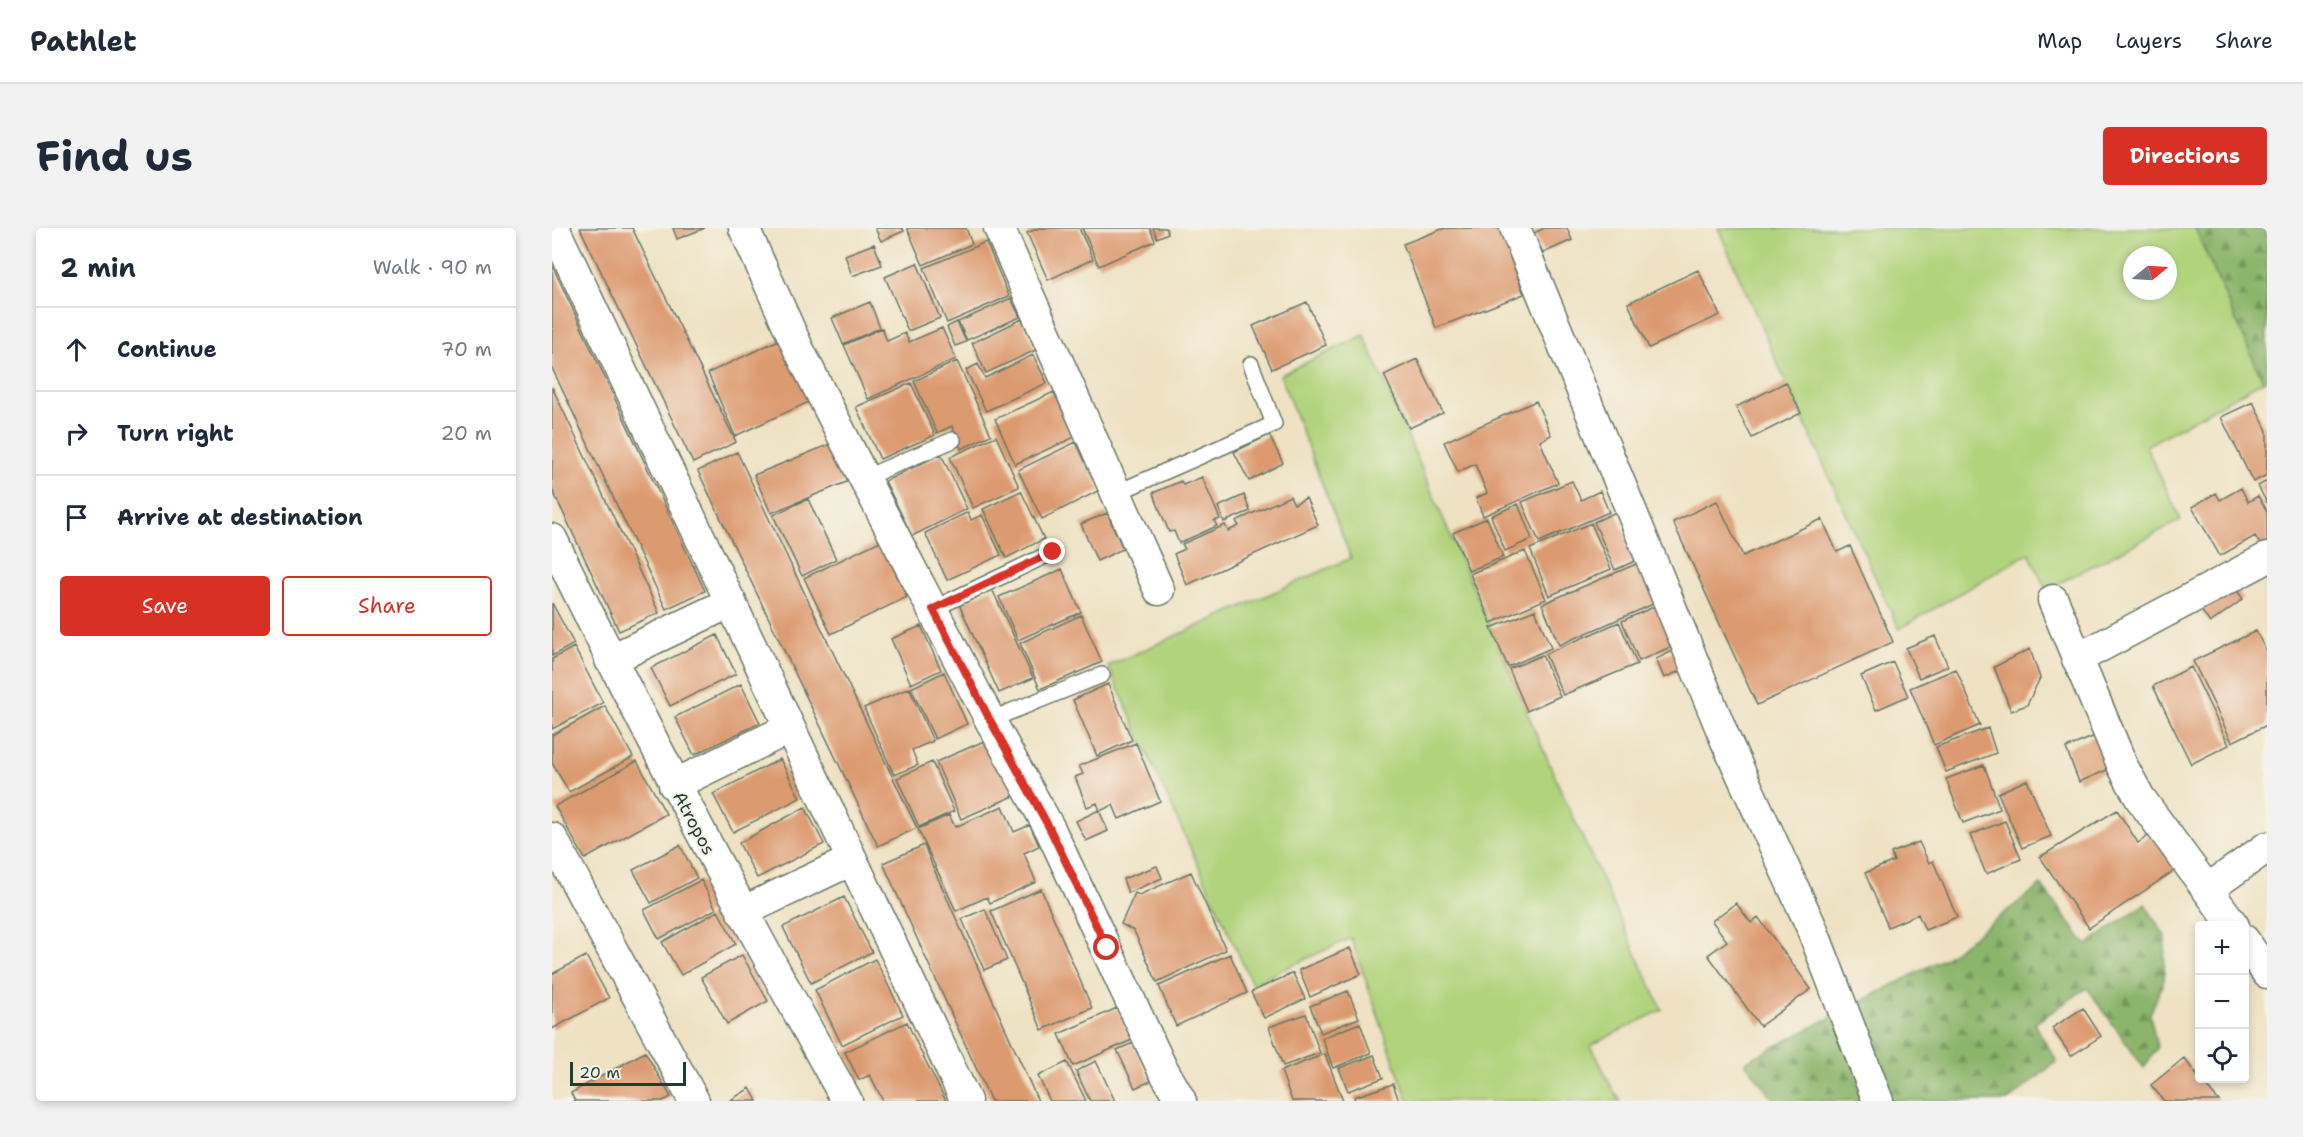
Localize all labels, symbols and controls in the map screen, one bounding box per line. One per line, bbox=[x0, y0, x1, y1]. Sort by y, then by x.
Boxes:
text: Pathlet bbox=[30, 22, 137, 60]
text: Map bbox=[2037, 27, 2082, 55]
text: Layers bbox=[2115, 27, 2182, 55]
text: Share bbox=[2215, 27, 2273, 55]
button: Directions bbox=[2103, 127, 2267, 185]
text: Find us bbox=[36, 128, 193, 184]
north arrow bbox=[2123, 246, 2177, 300]
text: 2 min bbox=[60, 250, 136, 285]
text: Walk · 90 m bbox=[373, 254, 492, 280]
icon: ahead bbox=[60, 333, 93, 366]
text: Continue bbox=[117, 335, 217, 364]
text: 70 m bbox=[440, 336, 492, 362]
icon: right bbox=[60, 417, 93, 450]
text: Turn right bbox=[117, 419, 234, 448]
text: 20 m bbox=[441, 420, 492, 446]
icon: arrive bbox=[60, 501, 93, 534]
text: Arrive at destination bbox=[117, 503, 363, 532]
route end bbox=[1039, 538, 1065, 564]
button: Save bbox=[60, 576, 270, 636]
button: Share bbox=[282, 576, 492, 636]
street label: Atropos bbox=[667, 787, 721, 859]
map controls bbox=[2195, 921, 2249, 1083]
button: + bbox=[2195, 921, 2249, 975]
route start bbox=[1093, 934, 1119, 960]
button: − bbox=[2195, 975, 2249, 1029]
button: locate bbox=[2195, 1029, 2249, 1083]
scale bar bbox=[570, 1059, 686, 1086]
text: 20 m bbox=[579, 1062, 620, 1083]

